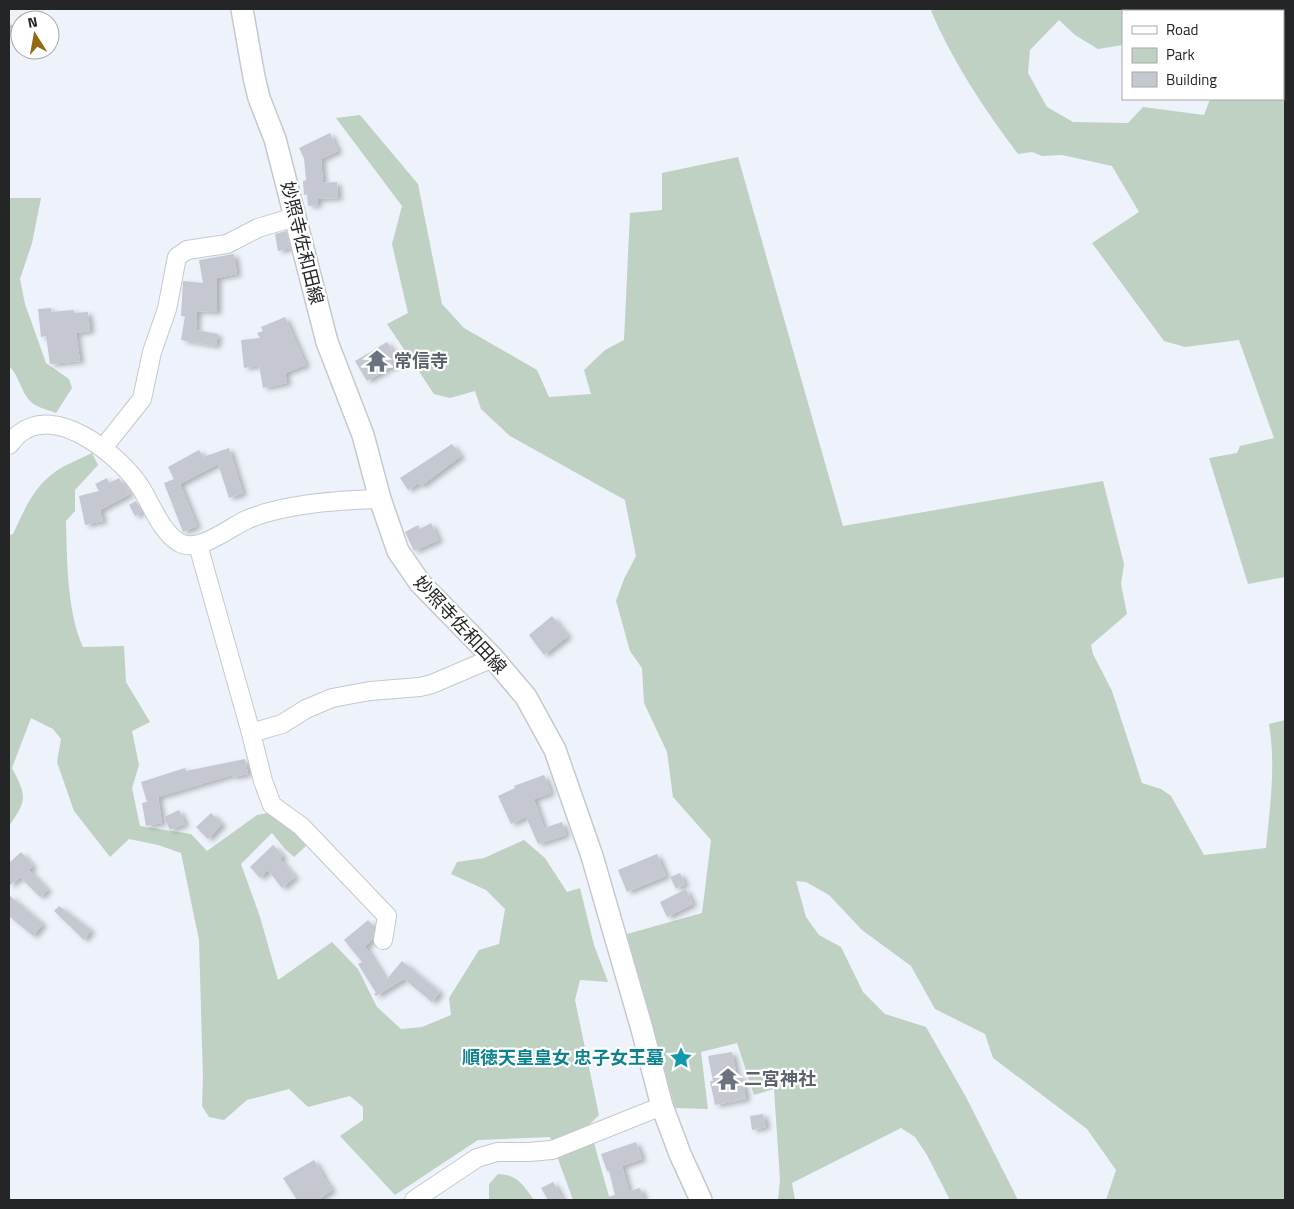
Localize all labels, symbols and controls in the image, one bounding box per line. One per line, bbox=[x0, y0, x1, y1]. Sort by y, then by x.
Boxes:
north arrow bbox=[10, 10, 60, 60]
legend bbox=[1122, 10, 1284, 100]
text: N bbox=[26, 11, 39, 33]
text: Road bbox=[1166, 18, 1198, 41]
text: Park bbox=[1166, 43, 1195, 66]
text: Building bbox=[1166, 68, 1217, 91]
street label: 妙照寺佐和田線 bbox=[274, 178, 331, 307]
place label: 常信寺 bbox=[394, 347, 448, 374]
temple icon: 常信寺 bbox=[364, 348, 390, 374]
street label: 妙照寺佐和田線 bbox=[408, 569, 513, 680]
place label: 順徳天皇皇女 忠子女王墓 bbox=[462, 1044, 664, 1071]
place icon: 順徳天皇皇女 忠子女王墓 bbox=[668, 1045, 694, 1071]
place label: 二宮神社 bbox=[744, 1065, 816, 1092]
temple icon: 二宮神社 bbox=[715, 1066, 741, 1092]

